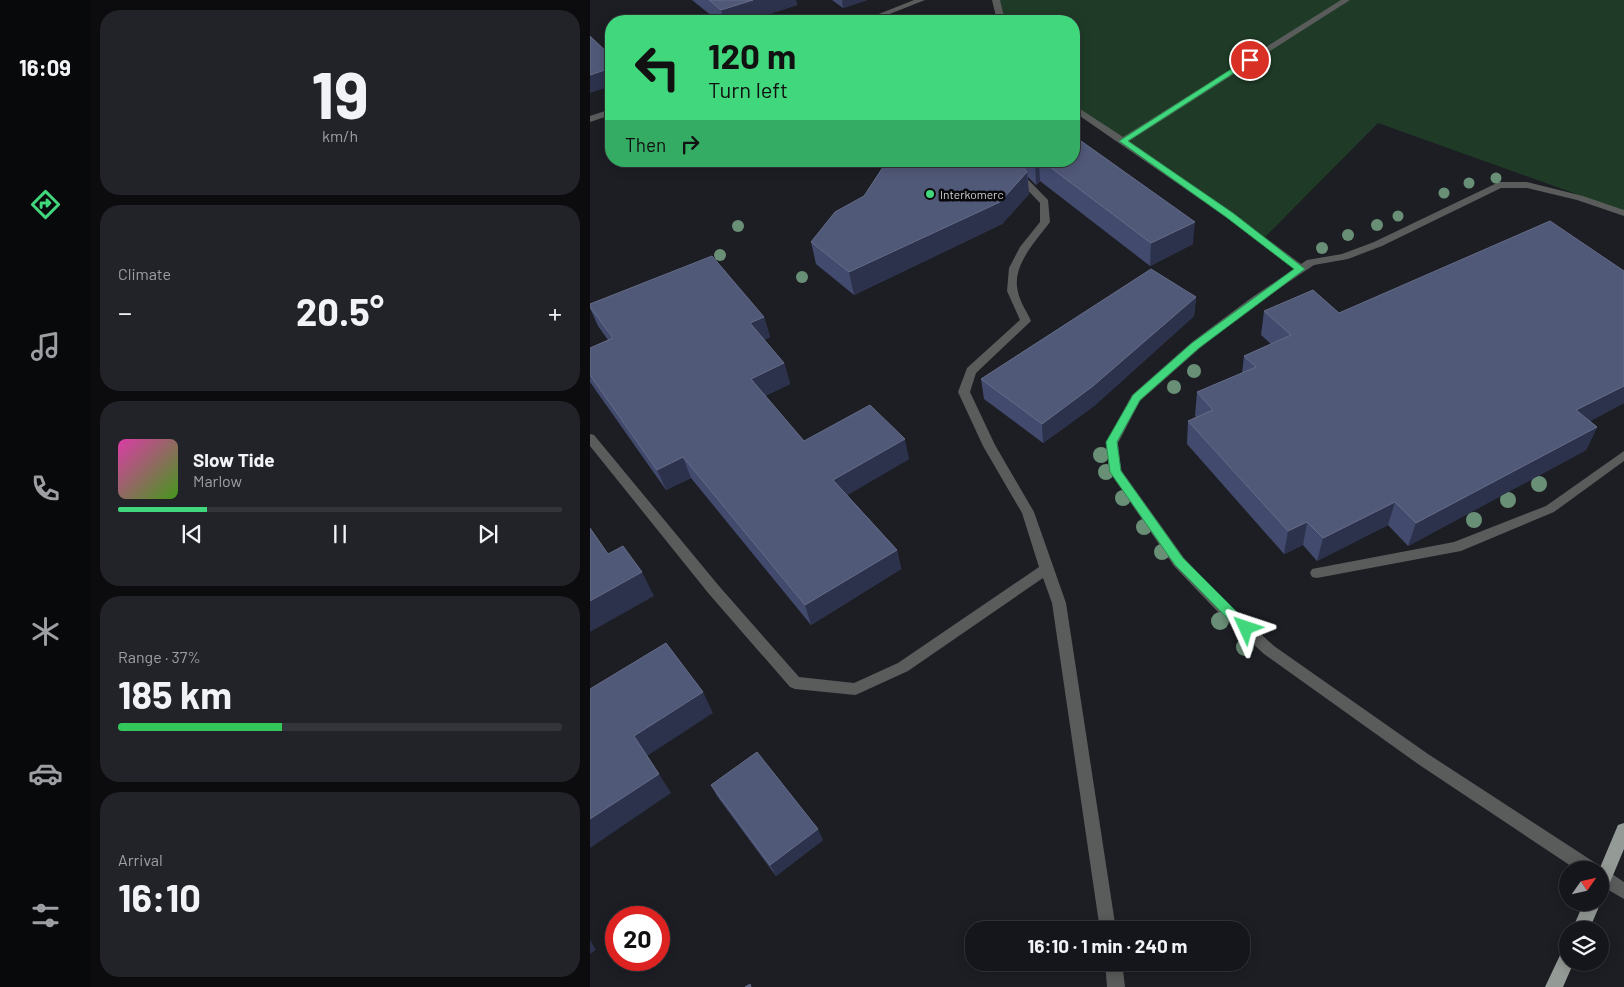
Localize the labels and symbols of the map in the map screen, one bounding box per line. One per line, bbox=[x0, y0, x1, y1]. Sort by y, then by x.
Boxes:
pin bbox=[1229, 39, 1271, 81]
place label: Interkomerc bbox=[940, 187, 1004, 201]
marker: Interkomerc bbox=[924, 188, 936, 200]
position arrow bbox=[1219, 601, 1271, 653]
north arrow bbox=[1559, 861, 1609, 911]
speed limit sign: 20 bbox=[605, 906, 670, 971]

